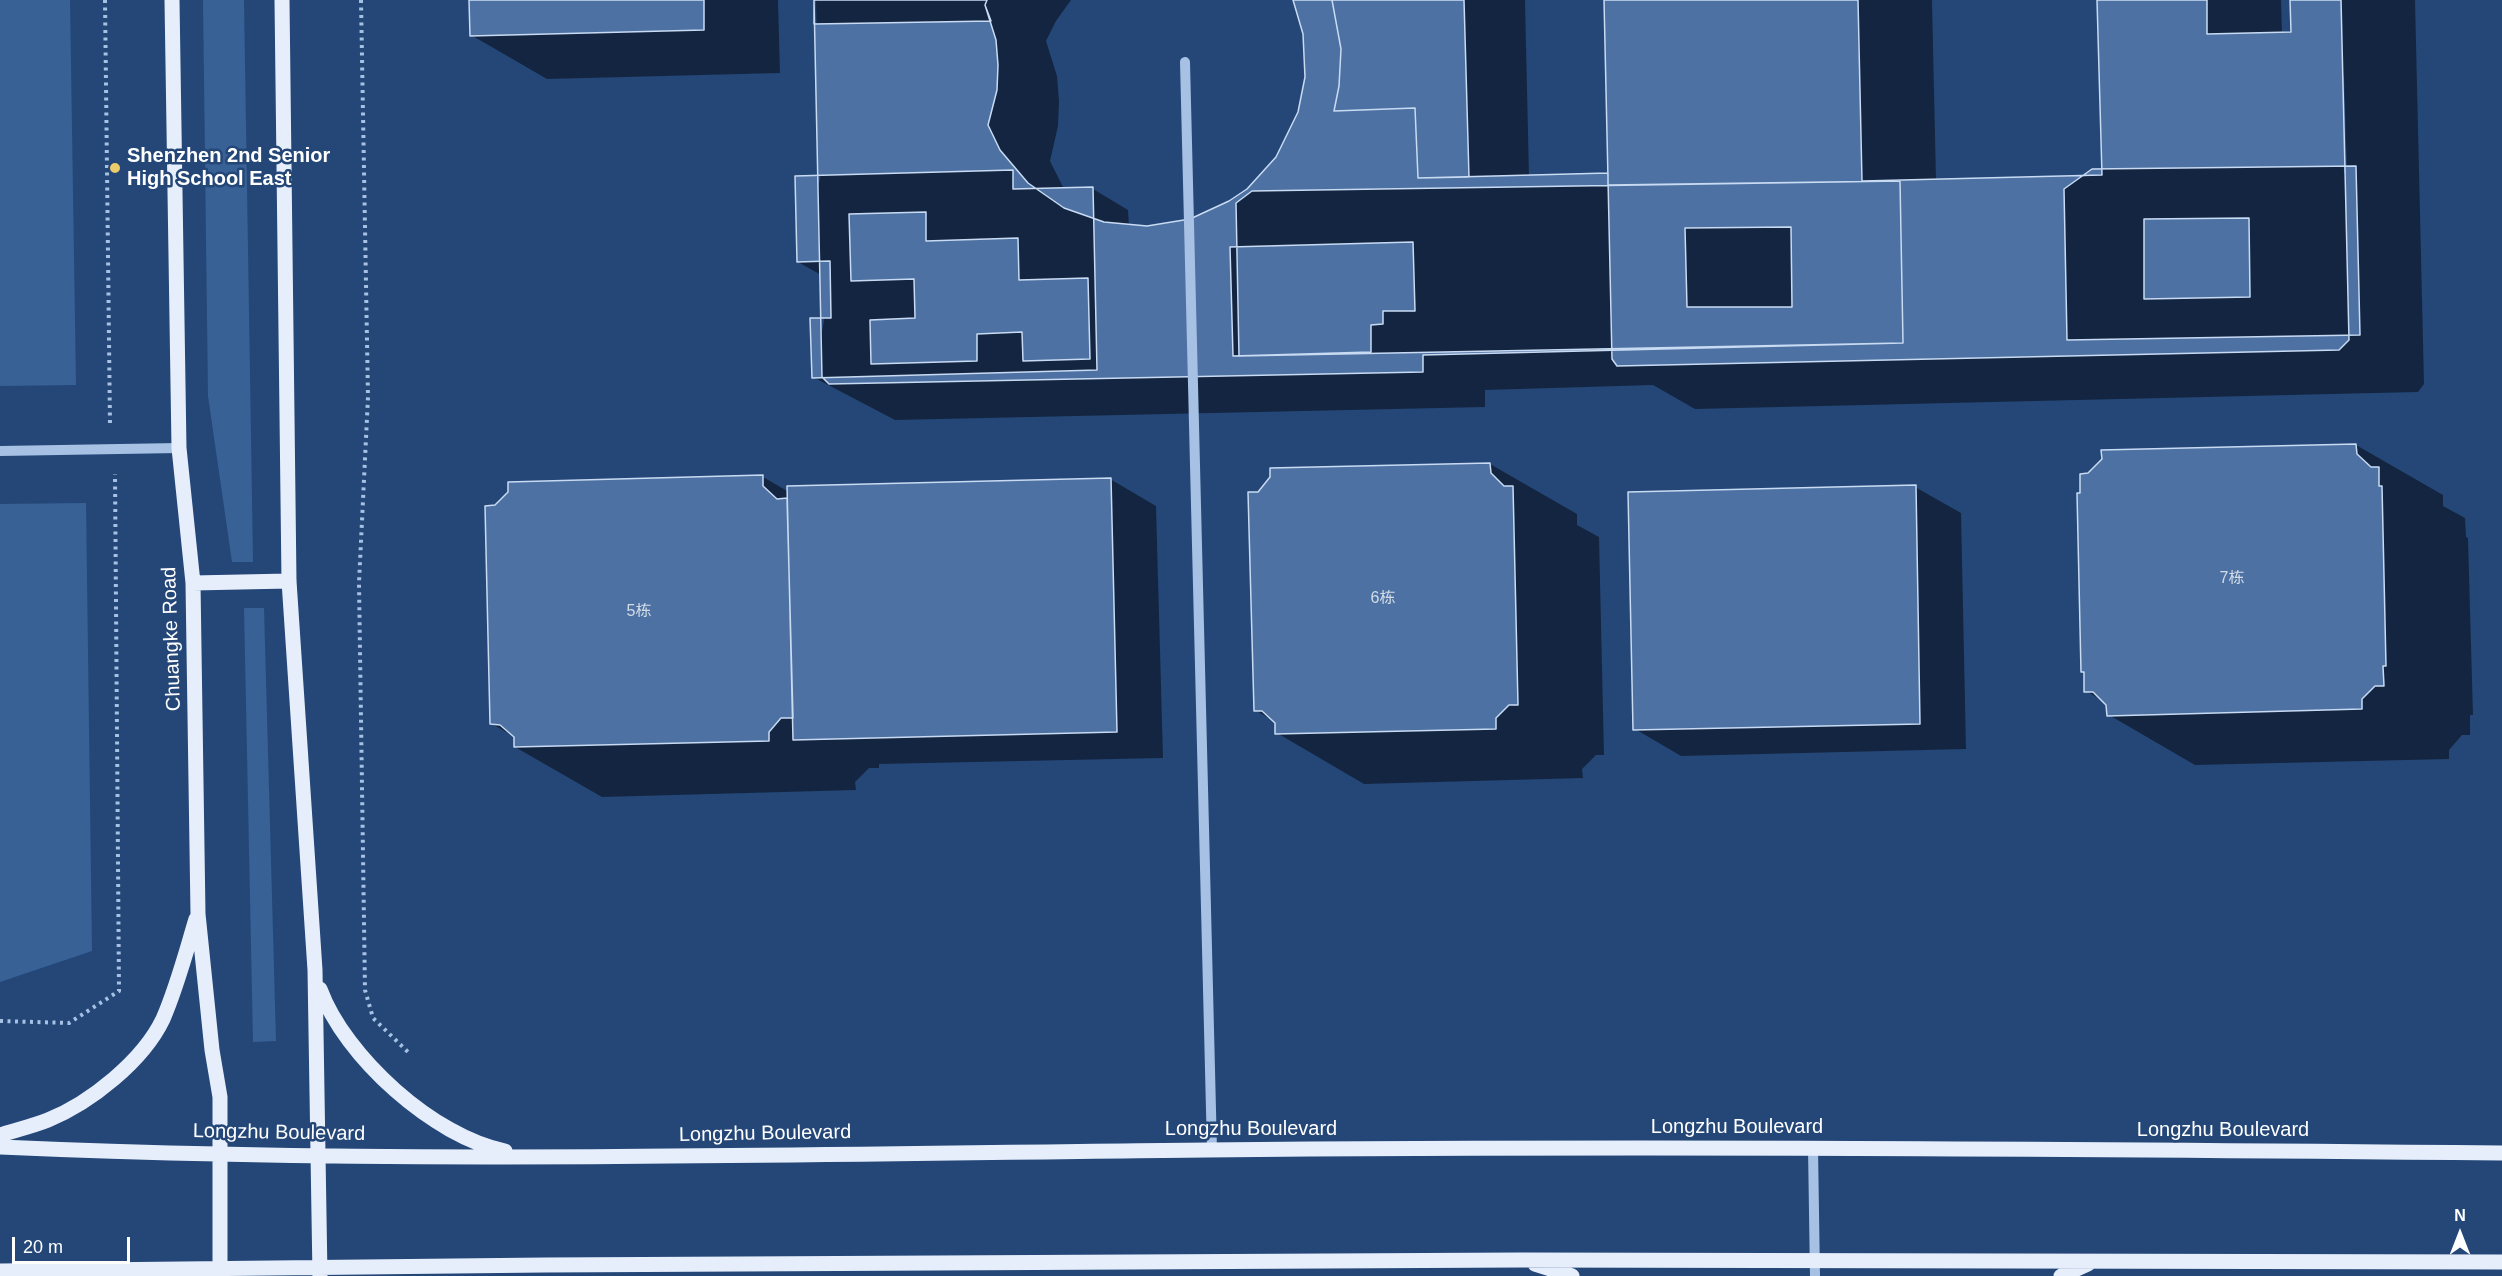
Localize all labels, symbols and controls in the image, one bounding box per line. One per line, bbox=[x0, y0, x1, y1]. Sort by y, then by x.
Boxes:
place label: Shenzhen 2nd Senior High School East bbox=[127, 144, 330, 191]
marker: Shenzhen 2nd Senior High School East bbox=[108, 161, 122, 175]
street label: Chuangke Road bbox=[157, 566, 187, 712]
house number: 7栋 bbox=[2220, 569, 2244, 589]
house number: 6栋 bbox=[1371, 589, 1395, 609]
house number: 5栋 bbox=[627, 602, 651, 622]
street label: Longzhu Boulevard bbox=[1651, 1115, 1823, 1139]
street label: Longzhu Boulevard bbox=[1165, 1117, 1337, 1141]
street label: Longzhu Boulevard bbox=[2137, 1118, 2309, 1142]
street label: Longzhu Boulevard bbox=[193, 1119, 365, 1147]
street label: Longzhu Boulevard bbox=[679, 1120, 851, 1148]
north arrow bbox=[2430, 1204, 2490, 1264]
text: N bbox=[2454, 1207, 2466, 1224]
scale bar bbox=[15, 1225, 134, 1263]
text: 20 m bbox=[23, 1237, 63, 1257]

